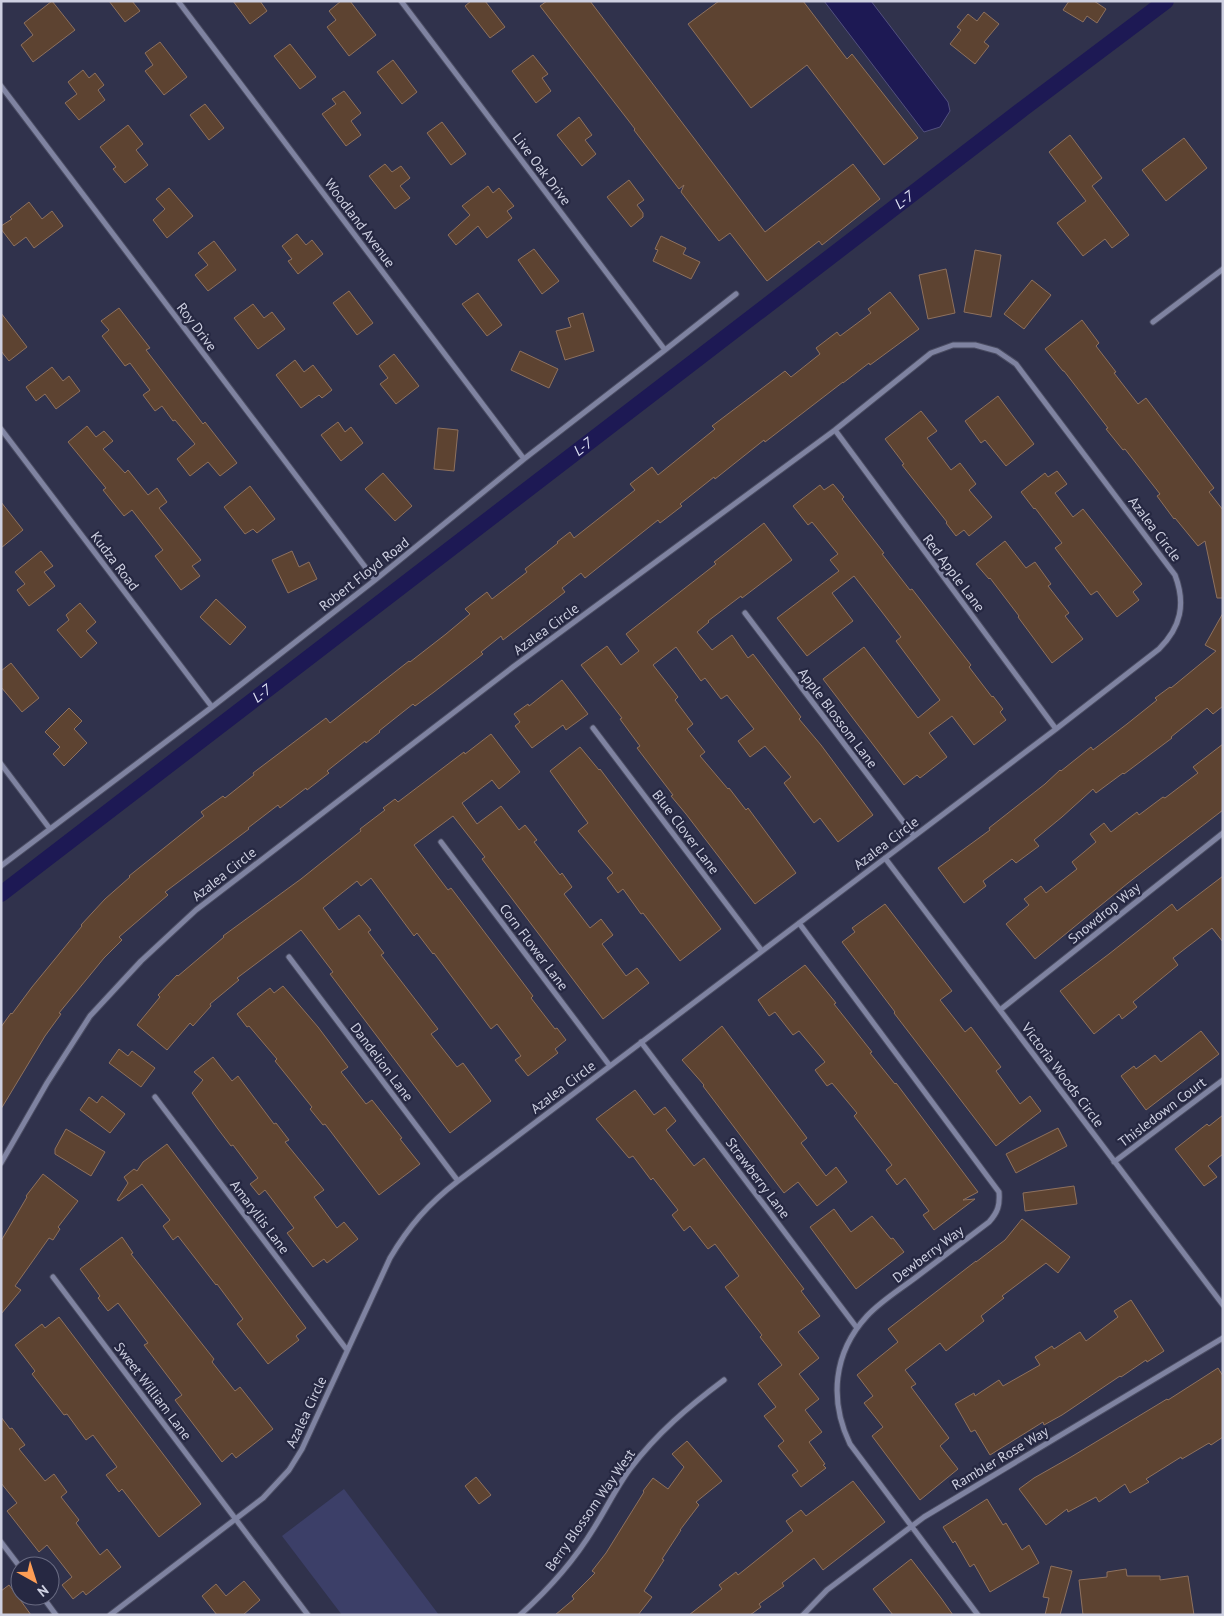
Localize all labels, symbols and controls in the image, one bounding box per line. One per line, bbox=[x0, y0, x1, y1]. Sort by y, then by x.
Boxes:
street label: Live Oak Drive bbox=[509, 129, 575, 209]
street label: Woodland Avenue bbox=[321, 175, 399, 271]
water label: L-7 bbox=[890, 186, 918, 213]
street label: Roy Drive bbox=[173, 299, 221, 355]
water label: L-7 bbox=[569, 432, 597, 460]
street label: Azalea Circle bbox=[1125, 493, 1185, 565]
street label: Kudza Road bbox=[87, 528, 143, 594]
street label: Red Apple Lane bbox=[919, 531, 989, 615]
street label: Robert Floyd Road bbox=[315, 533, 413, 615]
street label: Azalea Circle bbox=[510, 599, 582, 659]
street label: Apple Blossom Lane bbox=[794, 664, 882, 772]
water label: L-7 bbox=[248, 679, 276, 707]
street label: Blue Clover Lane bbox=[648, 786, 724, 878]
street label: Azalea Circle bbox=[850, 813, 922, 873]
street label: Azalea Circle bbox=[188, 843, 260, 905]
street label: Snowdrop Way bbox=[1064, 878, 1144, 948]
street label: Corn Flower Lane bbox=[495, 900, 573, 994]
street label: Victoria Woods Circle bbox=[1017, 1018, 1108, 1131]
street label: Dandelion Lane bbox=[347, 1019, 417, 1105]
street label: Azalea Circle bbox=[527, 1057, 599, 1117]
street label: Thisledown Court bbox=[1115, 1073, 1210, 1151]
street label: Strawberry Lane bbox=[722, 1134, 794, 1222]
street label: Amaryllis Lane bbox=[226, 1176, 294, 1258]
street label: Dewberry Way bbox=[889, 1221, 968, 1287]
street label: Sweet William Lane bbox=[110, 1339, 196, 1443]
street label: Azalea Circle bbox=[282, 1373, 330, 1451]
street label: Rambler Rose Way bbox=[948, 1422, 1052, 1494]
street label: Berry Blossom Way West bbox=[541, 1445, 639, 1574]
north arrow bbox=[10, 1556, 60, 1606]
text: N bbox=[34, 1581, 52, 1601]

